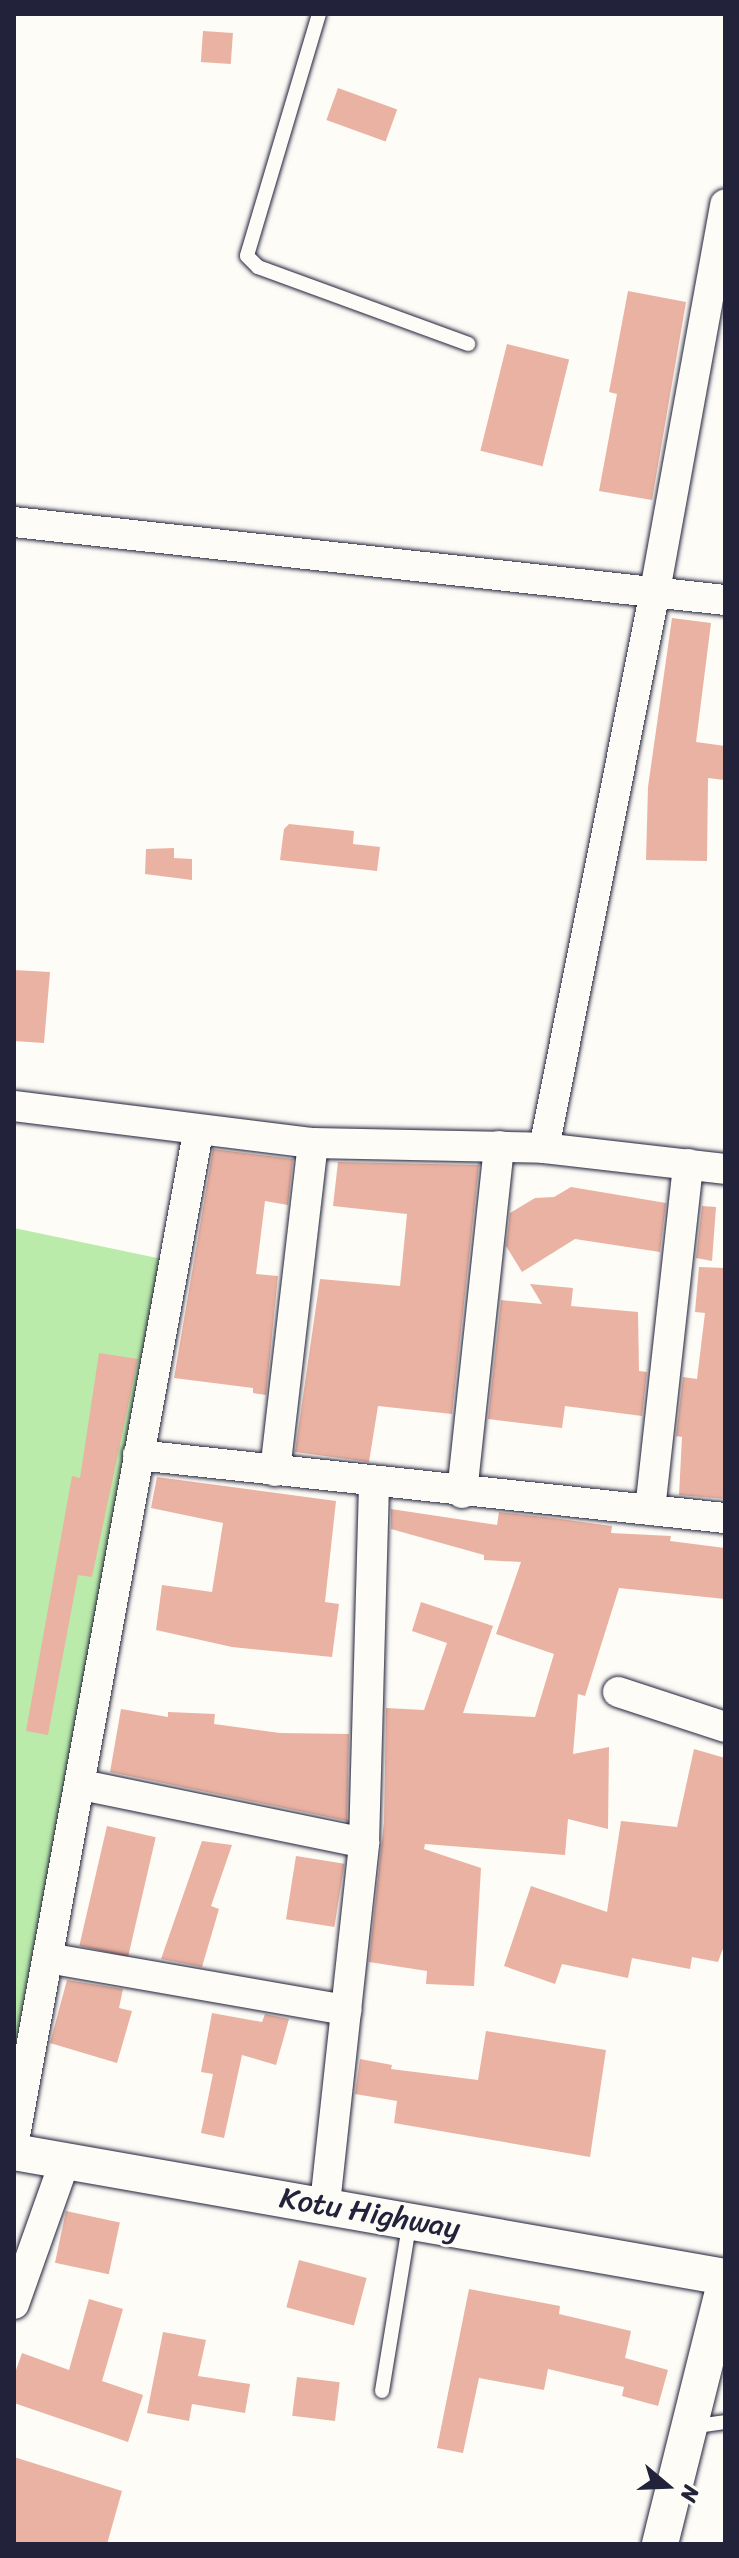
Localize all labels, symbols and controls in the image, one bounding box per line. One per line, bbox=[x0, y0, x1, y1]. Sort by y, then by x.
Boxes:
street label: Kotu Highway bbox=[277, 2179, 463, 2247]
north arrow bbox=[627, 2446, 707, 2526]
text: N bbox=[669, 2480, 711, 2508]

